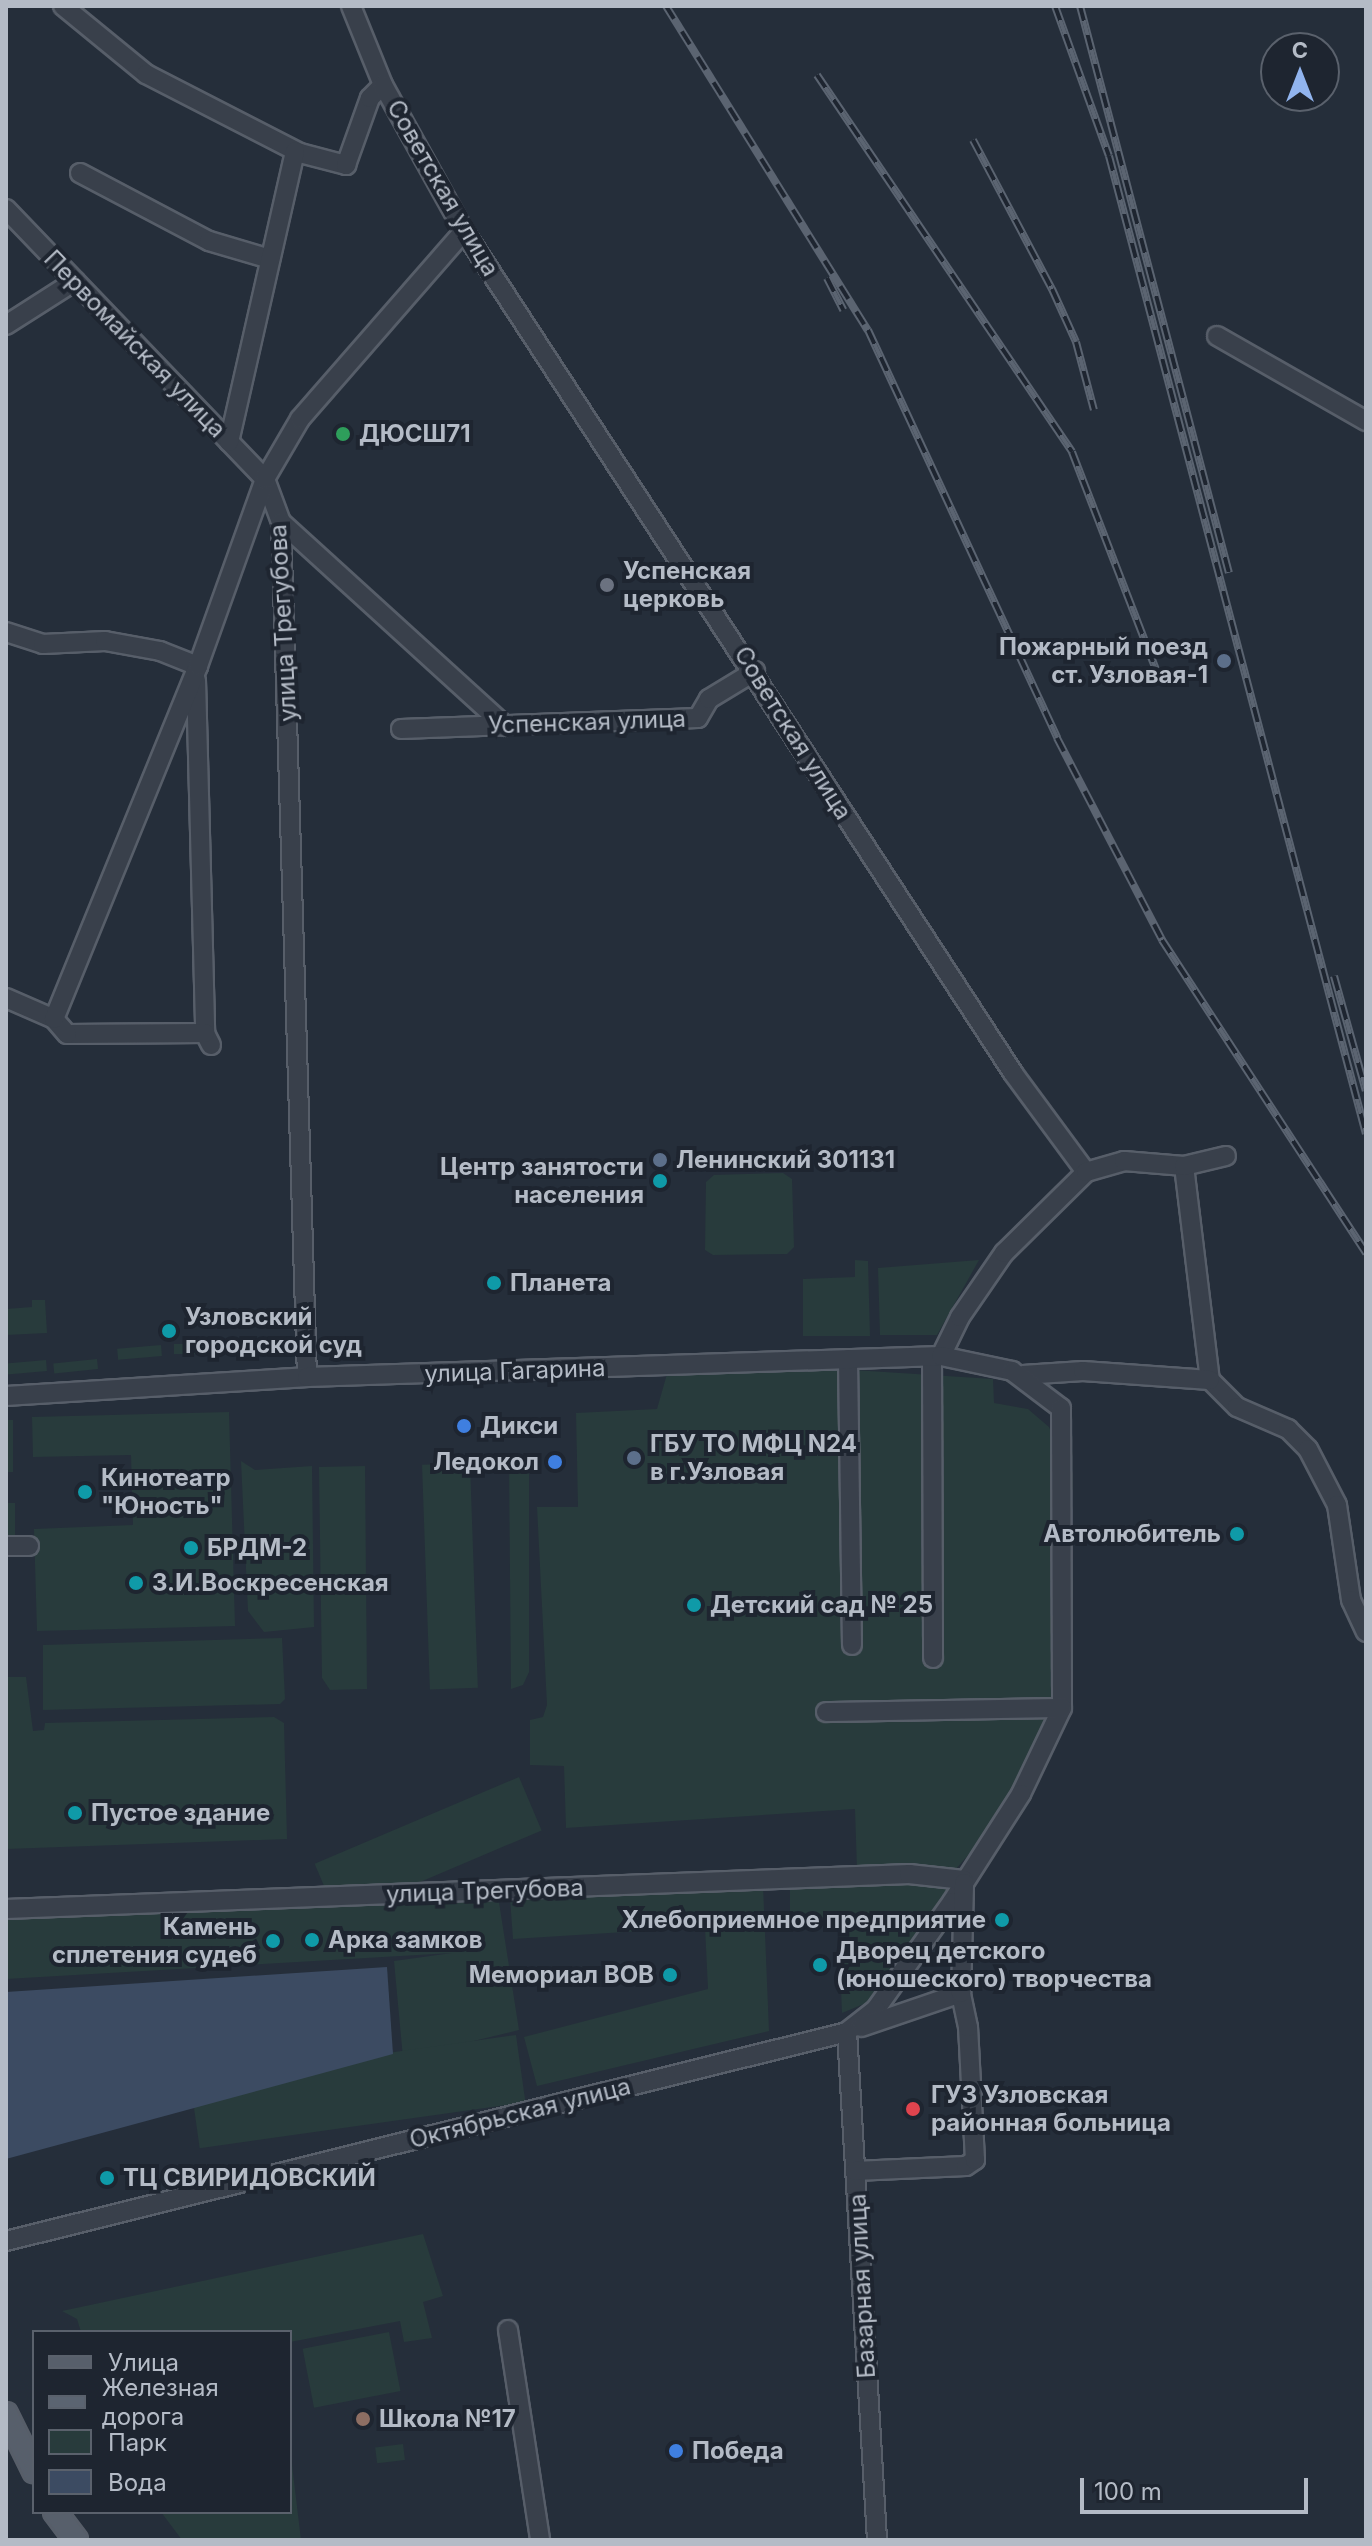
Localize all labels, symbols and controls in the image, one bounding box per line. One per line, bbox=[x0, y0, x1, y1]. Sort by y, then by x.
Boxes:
north arrow bbox=[1260, 32, 1340, 112]
text: С bbox=[1292, 37, 1308, 63]
street label: Советская улица bbox=[381, 95, 505, 281]
street label: Первомайская улица bbox=[38, 244, 232, 444]
place label: ДЮСШ71 bbox=[359, 420, 471, 448]
marker: ДЮСШ71 bbox=[334, 425, 352, 443]
street label: улица Трегубова bbox=[263, 524, 303, 722]
place label: Успенская церковь bbox=[623, 557, 751, 613]
marker: Успенская церковь bbox=[598, 576, 616, 594]
place label: Пожарный поезд ст. Узловая-1 bbox=[999, 633, 1208, 689]
street label: Советская улица bbox=[728, 641, 858, 825]
marker: Пожарный поезд ст. Узловая-1 bbox=[1215, 652, 1233, 670]
street label: Успенская улица bbox=[488, 704, 686, 740]
place label: Ленинский 301131 bbox=[676, 1146, 895, 1174]
marker: Ленинский 301131 bbox=[651, 1151, 669, 1169]
place label: Центр занятости населения bbox=[440, 1153, 644, 1209]
marker: Центр занятости населения bbox=[651, 1172, 669, 1190]
place label: Планета bbox=[510, 1269, 611, 1297]
marker: Планета bbox=[485, 1274, 503, 1292]
place label: Узловский городской суд bbox=[185, 1303, 362, 1359]
marker: Узловский городской суд bbox=[160, 1322, 178, 1340]
street label: улица Гагарина bbox=[424, 1353, 606, 1389]
place label: Дикси bbox=[480, 1412, 558, 1440]
marker: Дикси bbox=[455, 1417, 473, 1435]
place label: ГБУ ТО МФЦ N24 в г.Узловая bbox=[650, 1430, 857, 1486]
place label: Ледокол bbox=[433, 1448, 539, 1476]
marker: ГБУ ТО МФЦ N24 в г.Узловая bbox=[625, 1449, 643, 1467]
marker: Ледокол bbox=[546, 1453, 564, 1471]
place label: Кинотеатр "Юность" bbox=[101, 1464, 231, 1520]
marker: Кинотеатр "Юность" bbox=[76, 1483, 94, 1501]
place label: Автолюбитель bbox=[1043, 1520, 1221, 1548]
marker: Автолюбитель bbox=[1228, 1525, 1246, 1543]
place label: БРДМ-2 bbox=[207, 1534, 307, 1562]
marker: БРДМ-2 bbox=[182, 1539, 200, 1557]
place label: З.И.Воскресенская bbox=[152, 1569, 389, 1597]
marker: З.И.Воскресенская bbox=[127, 1574, 145, 1592]
place label: Детский сад № 25 bbox=[710, 1591, 933, 1619]
marker: Детский сад № 25 bbox=[685, 1596, 703, 1614]
place label: Пустое здание bbox=[91, 1799, 270, 1827]
marker: Пустое здание bbox=[66, 1804, 84, 1822]
street label: улица Трегубова bbox=[386, 1873, 584, 1909]
place label: Хлебоприемное предприятие bbox=[621, 1906, 986, 1934]
marker: Хлебоприемное предприятие bbox=[993, 1911, 1011, 1929]
place label: Камень сплетения судеб bbox=[52, 1913, 257, 1969]
place label: Арка замков bbox=[328, 1926, 483, 1954]
marker: Арка замков bbox=[303, 1931, 321, 1949]
marker: Камень сплетения судеб bbox=[264, 1932, 282, 1950]
place label: Дворец детского (юношеского) творчества bbox=[836, 1937, 1152, 1993]
marker: Дворец детского (юношеского) творчества bbox=[811, 1956, 829, 1974]
place label: Мемориал ВОВ bbox=[469, 1961, 654, 1989]
marker: Мемориал ВОВ bbox=[661, 1966, 679, 1984]
street label: Октябрьская улица bbox=[407, 2072, 633, 2154]
place label: ГУЗ Узловская районная больница bbox=[931, 2081, 1171, 2137]
marker: ГУЗ Узловская районная больница bbox=[902, 2098, 924, 2120]
place label: ТЦ СВИРИДОВСКИЙ bbox=[123, 2164, 376, 2192]
marker: ТЦ СВИРИДОВСКИЙ bbox=[98, 2169, 116, 2187]
street label: Базарная улица bbox=[843, 2193, 881, 2379]
legend bbox=[32, 2330, 292, 2514]
text: Улица bbox=[108, 2348, 179, 2377]
text: Железная дорога bbox=[102, 2373, 219, 2431]
place label: Школа №17 bbox=[379, 2405, 516, 2433]
marker: Школа №17 bbox=[354, 2410, 372, 2428]
text: Парк bbox=[108, 2428, 167, 2457]
place label: Победа bbox=[692, 2437, 784, 2465]
marker: Победа bbox=[667, 2442, 685, 2460]
scale bar bbox=[1084, 2462, 1312, 2512]
text: Вода bbox=[108, 2468, 167, 2497]
text: 100 m bbox=[1094, 2477, 1162, 2506]

